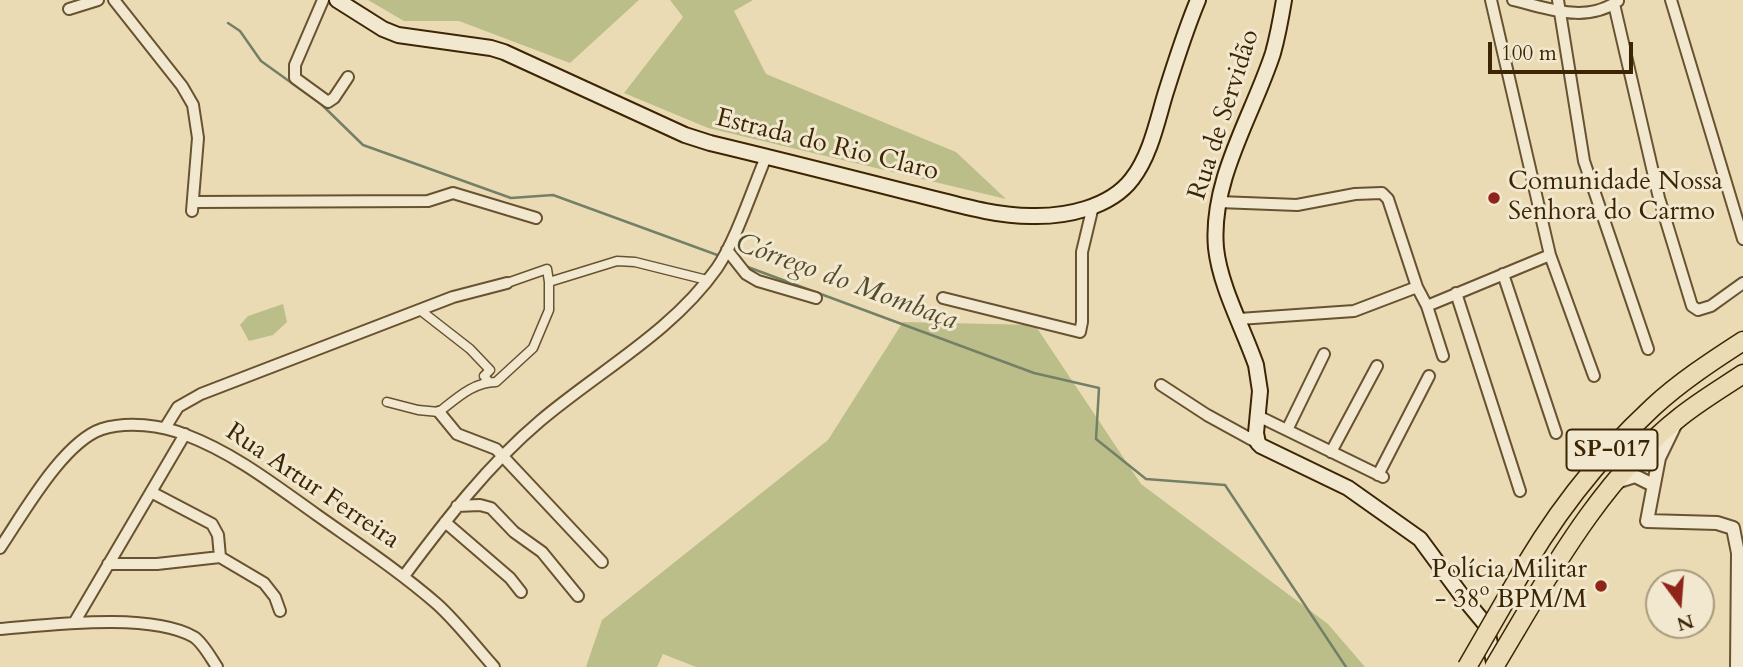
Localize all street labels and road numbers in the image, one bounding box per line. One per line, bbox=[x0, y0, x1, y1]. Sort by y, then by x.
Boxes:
street label: Rua de Servidão bbox=[1183, 26, 1267, 204]
street label: Estrada do Rio Claro bbox=[712, 103, 942, 189]
street label: Rua Artur Ferreira bbox=[219, 417, 405, 557]
road number: SP-017 bbox=[1566, 430, 1658, 471]

